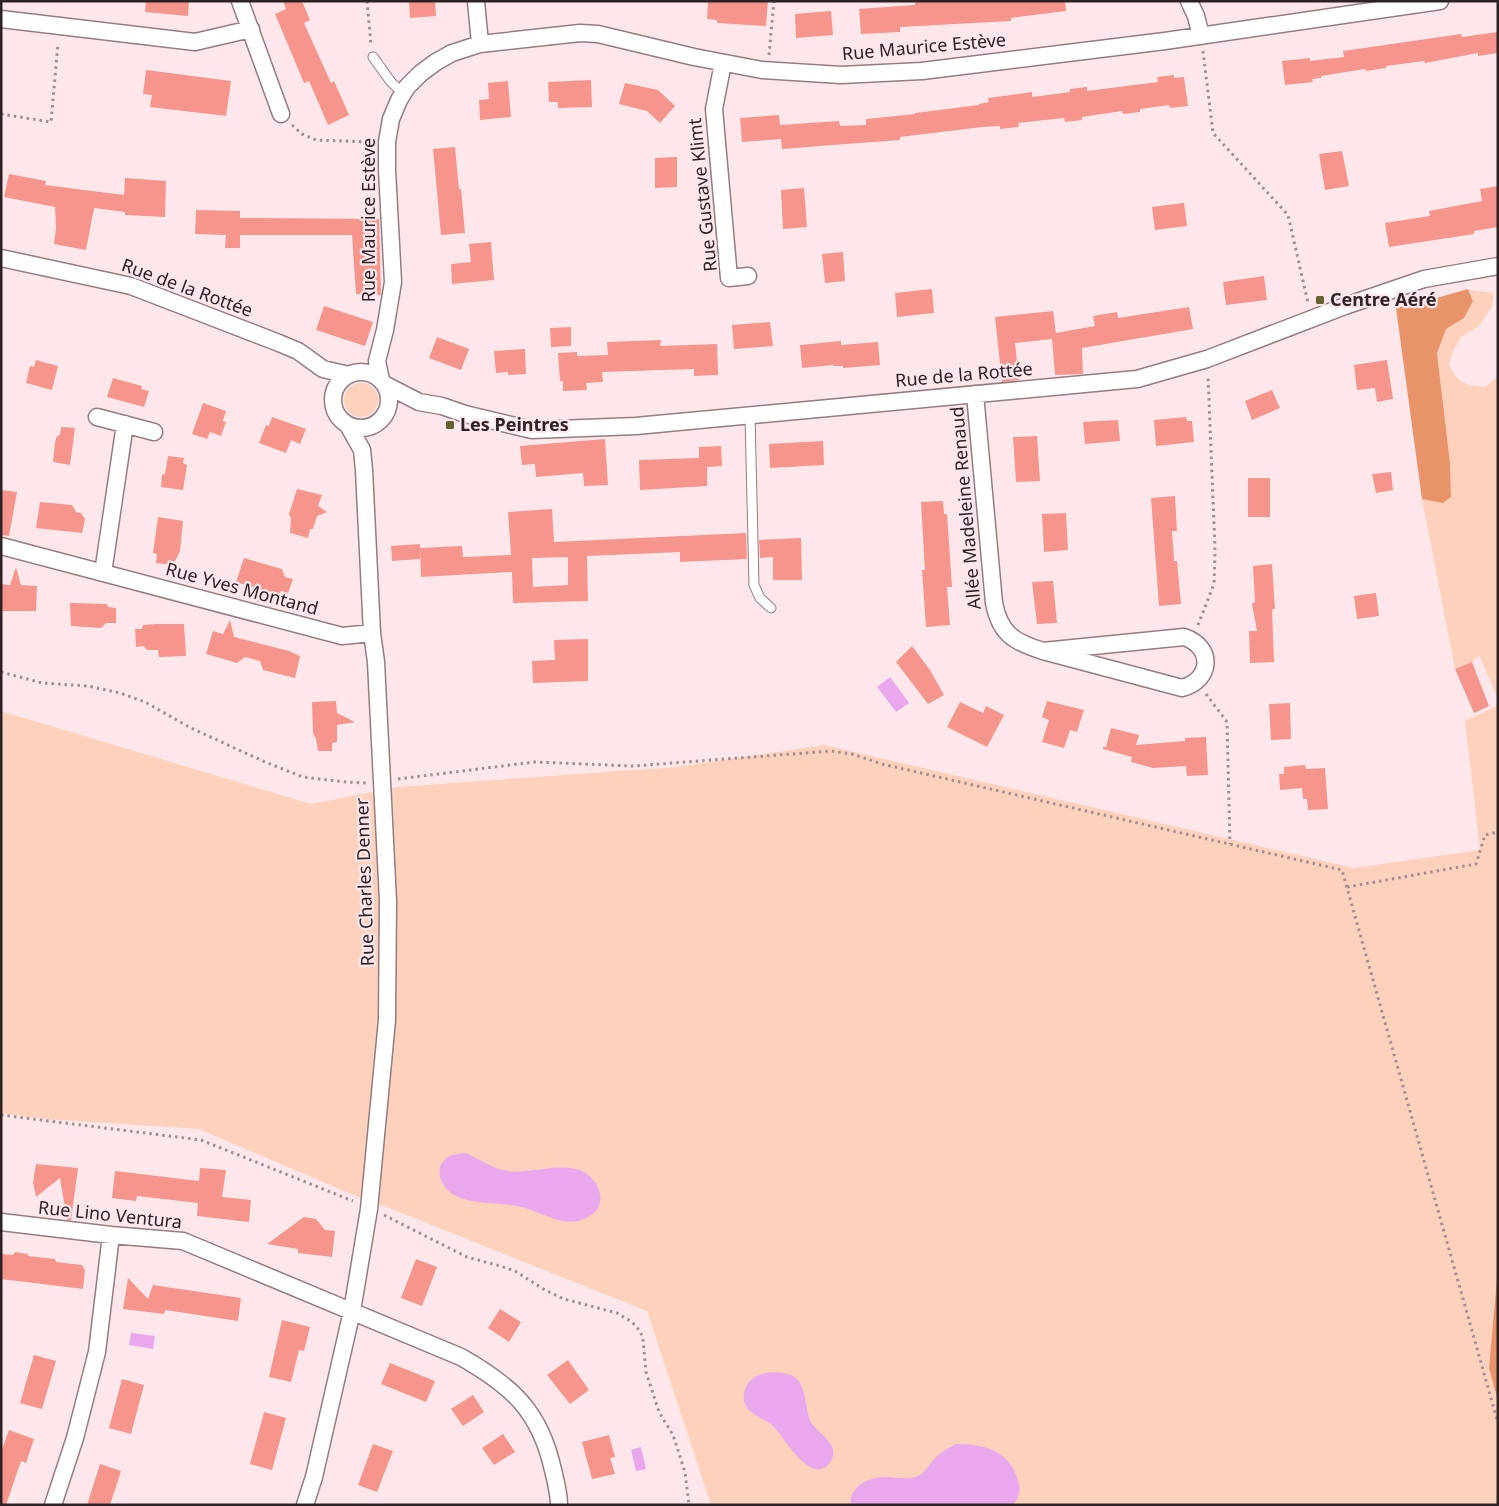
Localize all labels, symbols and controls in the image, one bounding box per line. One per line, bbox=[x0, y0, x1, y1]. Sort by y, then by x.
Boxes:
street label: Rue Maurice Estève bbox=[841, 27, 1007, 65]
street label: Rue Gustave Klimt bbox=[682, 117, 722, 273]
street label: Rue Maurice Estève bbox=[356, 138, 380, 302]
street label: Rue de la Rottée bbox=[118, 252, 256, 322]
place label: Centre Aéré bbox=[1330, 287, 1437, 311]
marker: Centre Aéré bbox=[1314, 294, 1326, 306]
street label: Rue de la Rottée bbox=[894, 356, 1034, 392]
street label: Allée Madeleine Renaud bbox=[944, 406, 986, 611]
place label: Les Peintres bbox=[460, 412, 569, 436]
marker: Les Peintres bbox=[444, 419, 456, 431]
street label: Rue Yves Montand bbox=[163, 556, 321, 620]
street label: Rue Charles Denner bbox=[349, 797, 379, 967]
street label: Rue Lino Ventura bbox=[37, 1195, 183, 1233]

